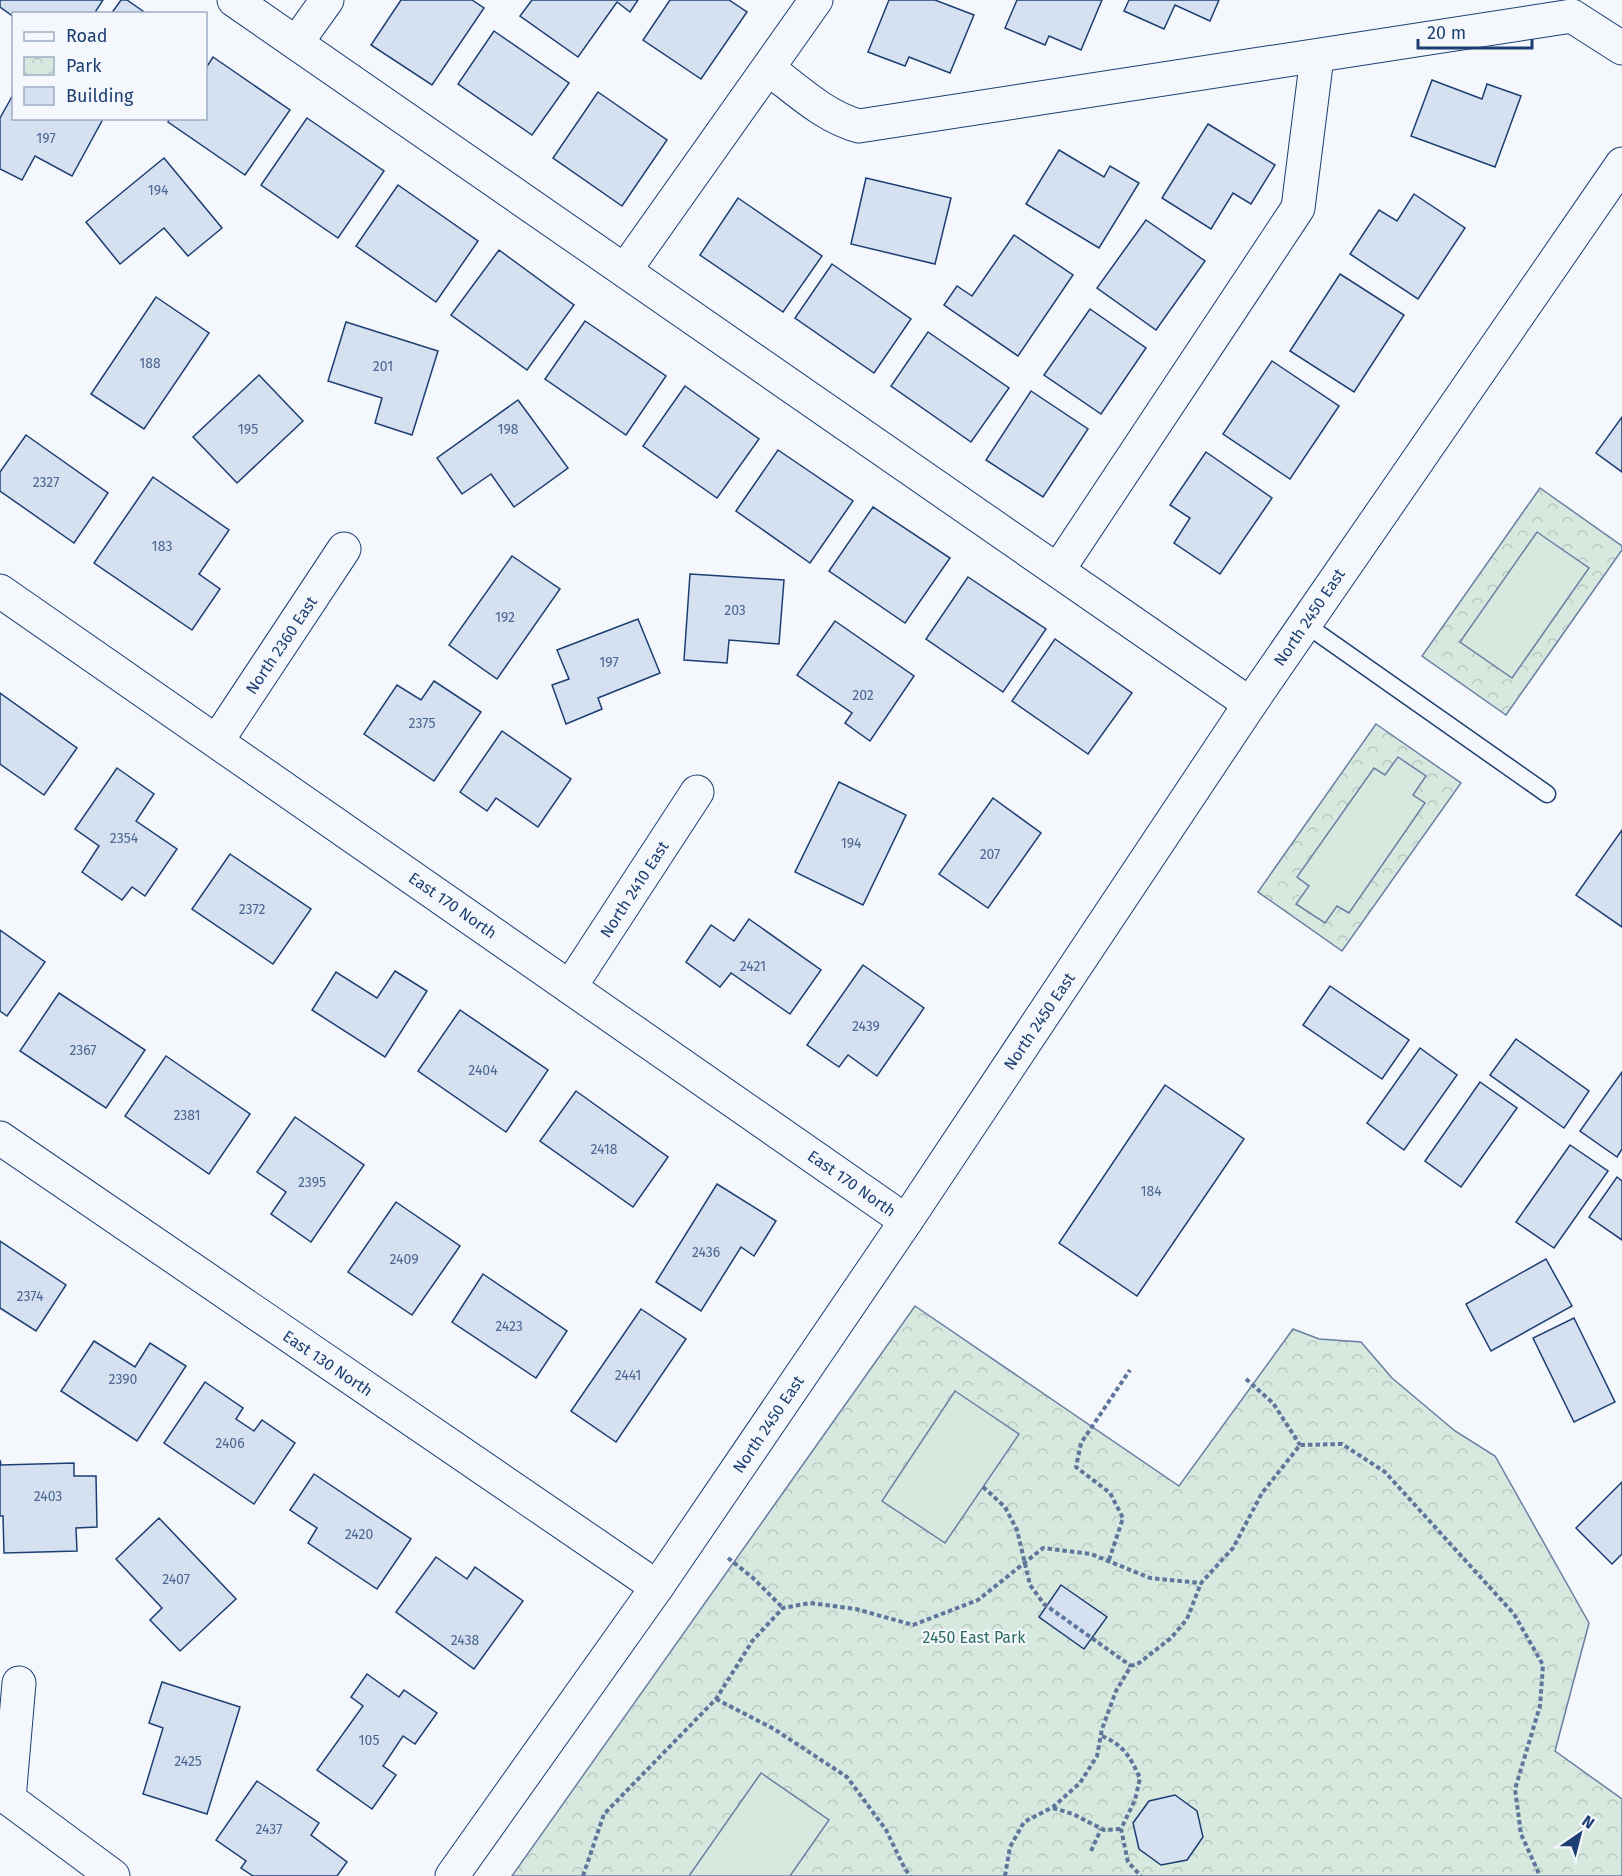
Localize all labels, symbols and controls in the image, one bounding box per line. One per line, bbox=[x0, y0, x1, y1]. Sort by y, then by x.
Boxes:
legend bbox=[12, 12, 207, 120]
scale bar bbox=[1418, 12, 1532, 50]
text: 20 m bbox=[1427, 22, 1466, 44]
text: Road bbox=[66, 25, 108, 47]
text: Park bbox=[66, 55, 102, 77]
text: Building bbox=[66, 85, 134, 107]
house number: 197 bbox=[36, 130, 56, 147]
house number: 194 bbox=[148, 182, 169, 199]
house number: 188 bbox=[139, 355, 161, 372]
house number: 201 bbox=[373, 358, 393, 375]
house number: 195 bbox=[238, 421, 258, 438]
house number: 198 bbox=[497, 421, 519, 438]
house number: 2327 bbox=[33, 474, 59, 491]
house number: 183 bbox=[152, 538, 172, 555]
street label: North 2450 East bbox=[1270, 565, 1349, 669]
street label: North 2360 East bbox=[242, 593, 321, 698]
house number: 203 bbox=[724, 602, 746, 619]
house number: 192 bbox=[495, 609, 515, 626]
house number: 197 bbox=[599, 654, 619, 671]
house number: 202 bbox=[852, 687, 874, 704]
house number: 2375 bbox=[409, 715, 435, 732]
house number: 2354 bbox=[110, 830, 139, 847]
house number: 194 bbox=[841, 835, 862, 852]
street label: North 2410 East bbox=[596, 837, 673, 941]
house number: 207 bbox=[980, 846, 1000, 863]
street label: East 170 North bbox=[405, 868, 500, 943]
house number: 2372 bbox=[239, 901, 265, 918]
house number: 2421 bbox=[740, 958, 766, 975]
street label: North 2450 East bbox=[1000, 969, 1079, 1073]
house number: 2439 bbox=[852, 1018, 880, 1035]
house number: 2367 bbox=[69, 1042, 97, 1059]
house number: 2404 bbox=[468, 1062, 498, 1079]
house number: 2381 bbox=[173, 1107, 201, 1124]
house number: 2418 bbox=[591, 1141, 618, 1158]
street label: East 170 North bbox=[804, 1146, 899, 1221]
house number: 2395 bbox=[298, 1174, 326, 1191]
house number: 184 bbox=[1140, 1183, 1162, 1200]
house number: 2436 bbox=[692, 1244, 720, 1261]
house number: 2409 bbox=[389, 1251, 419, 1268]
house number: 2374 bbox=[17, 1288, 44, 1305]
house number: 2423 bbox=[495, 1318, 523, 1335]
street label: East 130 North bbox=[279, 1326, 376, 1400]
house number: 2441 bbox=[615, 1367, 641, 1384]
house number: 2390 bbox=[109, 1371, 138, 1388]
street label: North 2450 East bbox=[729, 1372, 808, 1476]
house number: 2406 bbox=[215, 1435, 245, 1452]
house number: 2403 bbox=[34, 1488, 62, 1505]
house number: 2420 bbox=[345, 1526, 373, 1543]
house number: 2407 bbox=[162, 1571, 190, 1588]
park label: 2450 East Park bbox=[923, 1628, 1026, 1647]
house number: 2438 bbox=[451, 1632, 480, 1649]
house number: 105 bbox=[359, 1732, 379, 1749]
house number: 2425 bbox=[174, 1753, 202, 1770]
north arrow bbox=[1550, 1804, 1610, 1864]
text: N bbox=[1579, 1811, 1598, 1833]
house number: 2437 bbox=[256, 1821, 282, 1838]

